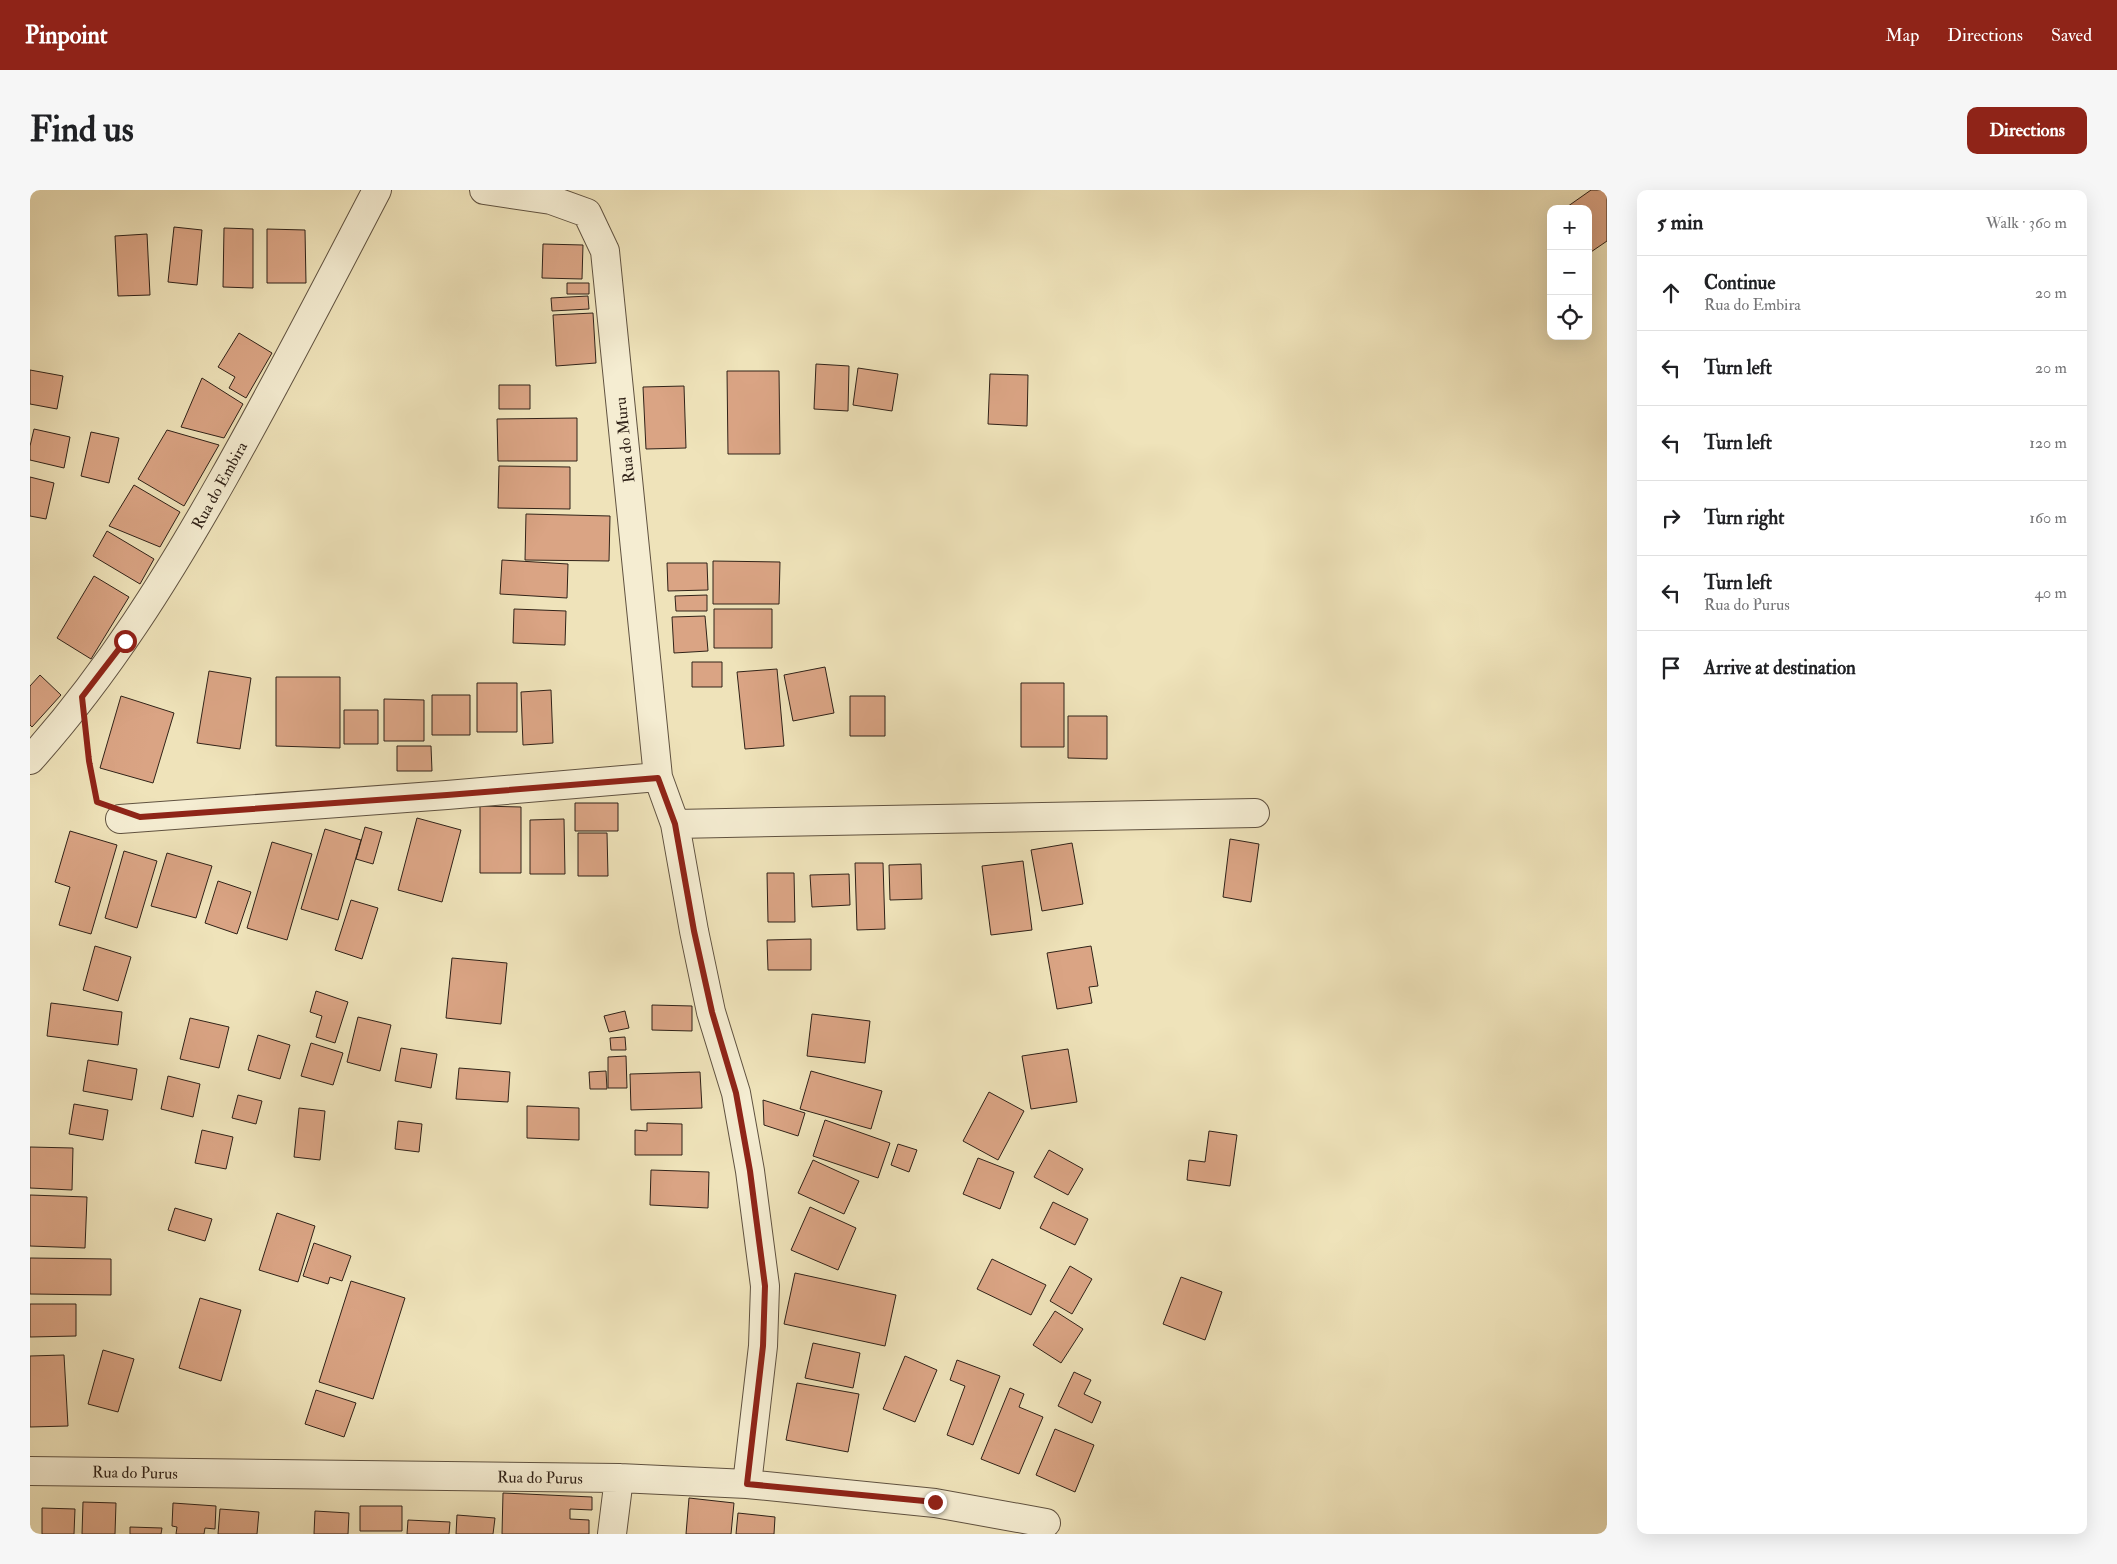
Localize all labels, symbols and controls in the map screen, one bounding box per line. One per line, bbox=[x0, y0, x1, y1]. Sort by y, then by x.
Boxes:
text: Pinpoint bbox=[25, 20, 108, 51]
text: Map bbox=[1886, 24, 1919, 47]
text: Directions bbox=[1947, 24, 2023, 47]
text: Saved bbox=[2051, 24, 2092, 47]
button: Directions bbox=[1967, 107, 2087, 154]
text: Find us bbox=[30, 108, 134, 152]
map controls bbox=[1547, 205, 1592, 340]
button: + bbox=[1547, 205, 1592, 250]
text: 5 min bbox=[1657, 209, 1703, 236]
text: Walk · 360 m bbox=[1986, 213, 2067, 233]
button: − bbox=[1547, 250, 1592, 295]
text: Continue bbox=[1704, 271, 1775, 295]
icon: ahead bbox=[1657, 279, 1685, 307]
text: 20 m bbox=[2035, 283, 2067, 303]
button: locate bbox=[1547, 295, 1592, 340]
text: Rua do Embira bbox=[1704, 295, 1801, 315]
icon: left bbox=[1657, 354, 1685, 382]
text: Turn left bbox=[1704, 356, 1772, 380]
text: 20 m bbox=[2035, 358, 2067, 378]
street label: Rua do Muru bbox=[611, 396, 639, 484]
icon: left bbox=[1657, 429, 1685, 457]
text: Turn left bbox=[1704, 431, 1772, 455]
text: 120 m bbox=[2029, 433, 2067, 453]
street label: Rua do Embira bbox=[188, 438, 252, 533]
icon: right bbox=[1657, 504, 1685, 532]
text: Turn right bbox=[1704, 506, 1784, 530]
text: 160 m bbox=[2029, 508, 2067, 528]
text: Turn left bbox=[1704, 571, 1772, 595]
icon: left bbox=[1657, 579, 1685, 607]
text: 40 m bbox=[2034, 583, 2067, 603]
text: Rua do Purus bbox=[1704, 595, 1790, 615]
route start bbox=[114, 630, 137, 653]
icon: arrive bbox=[1657, 654, 1685, 682]
text: Arrive at destination bbox=[1704, 656, 1856, 680]
street label: Rua do Purus bbox=[92, 1462, 178, 1484]
street label: Rua do Purus bbox=[497, 1467, 583, 1489]
route end bbox=[924, 1491, 947, 1514]

